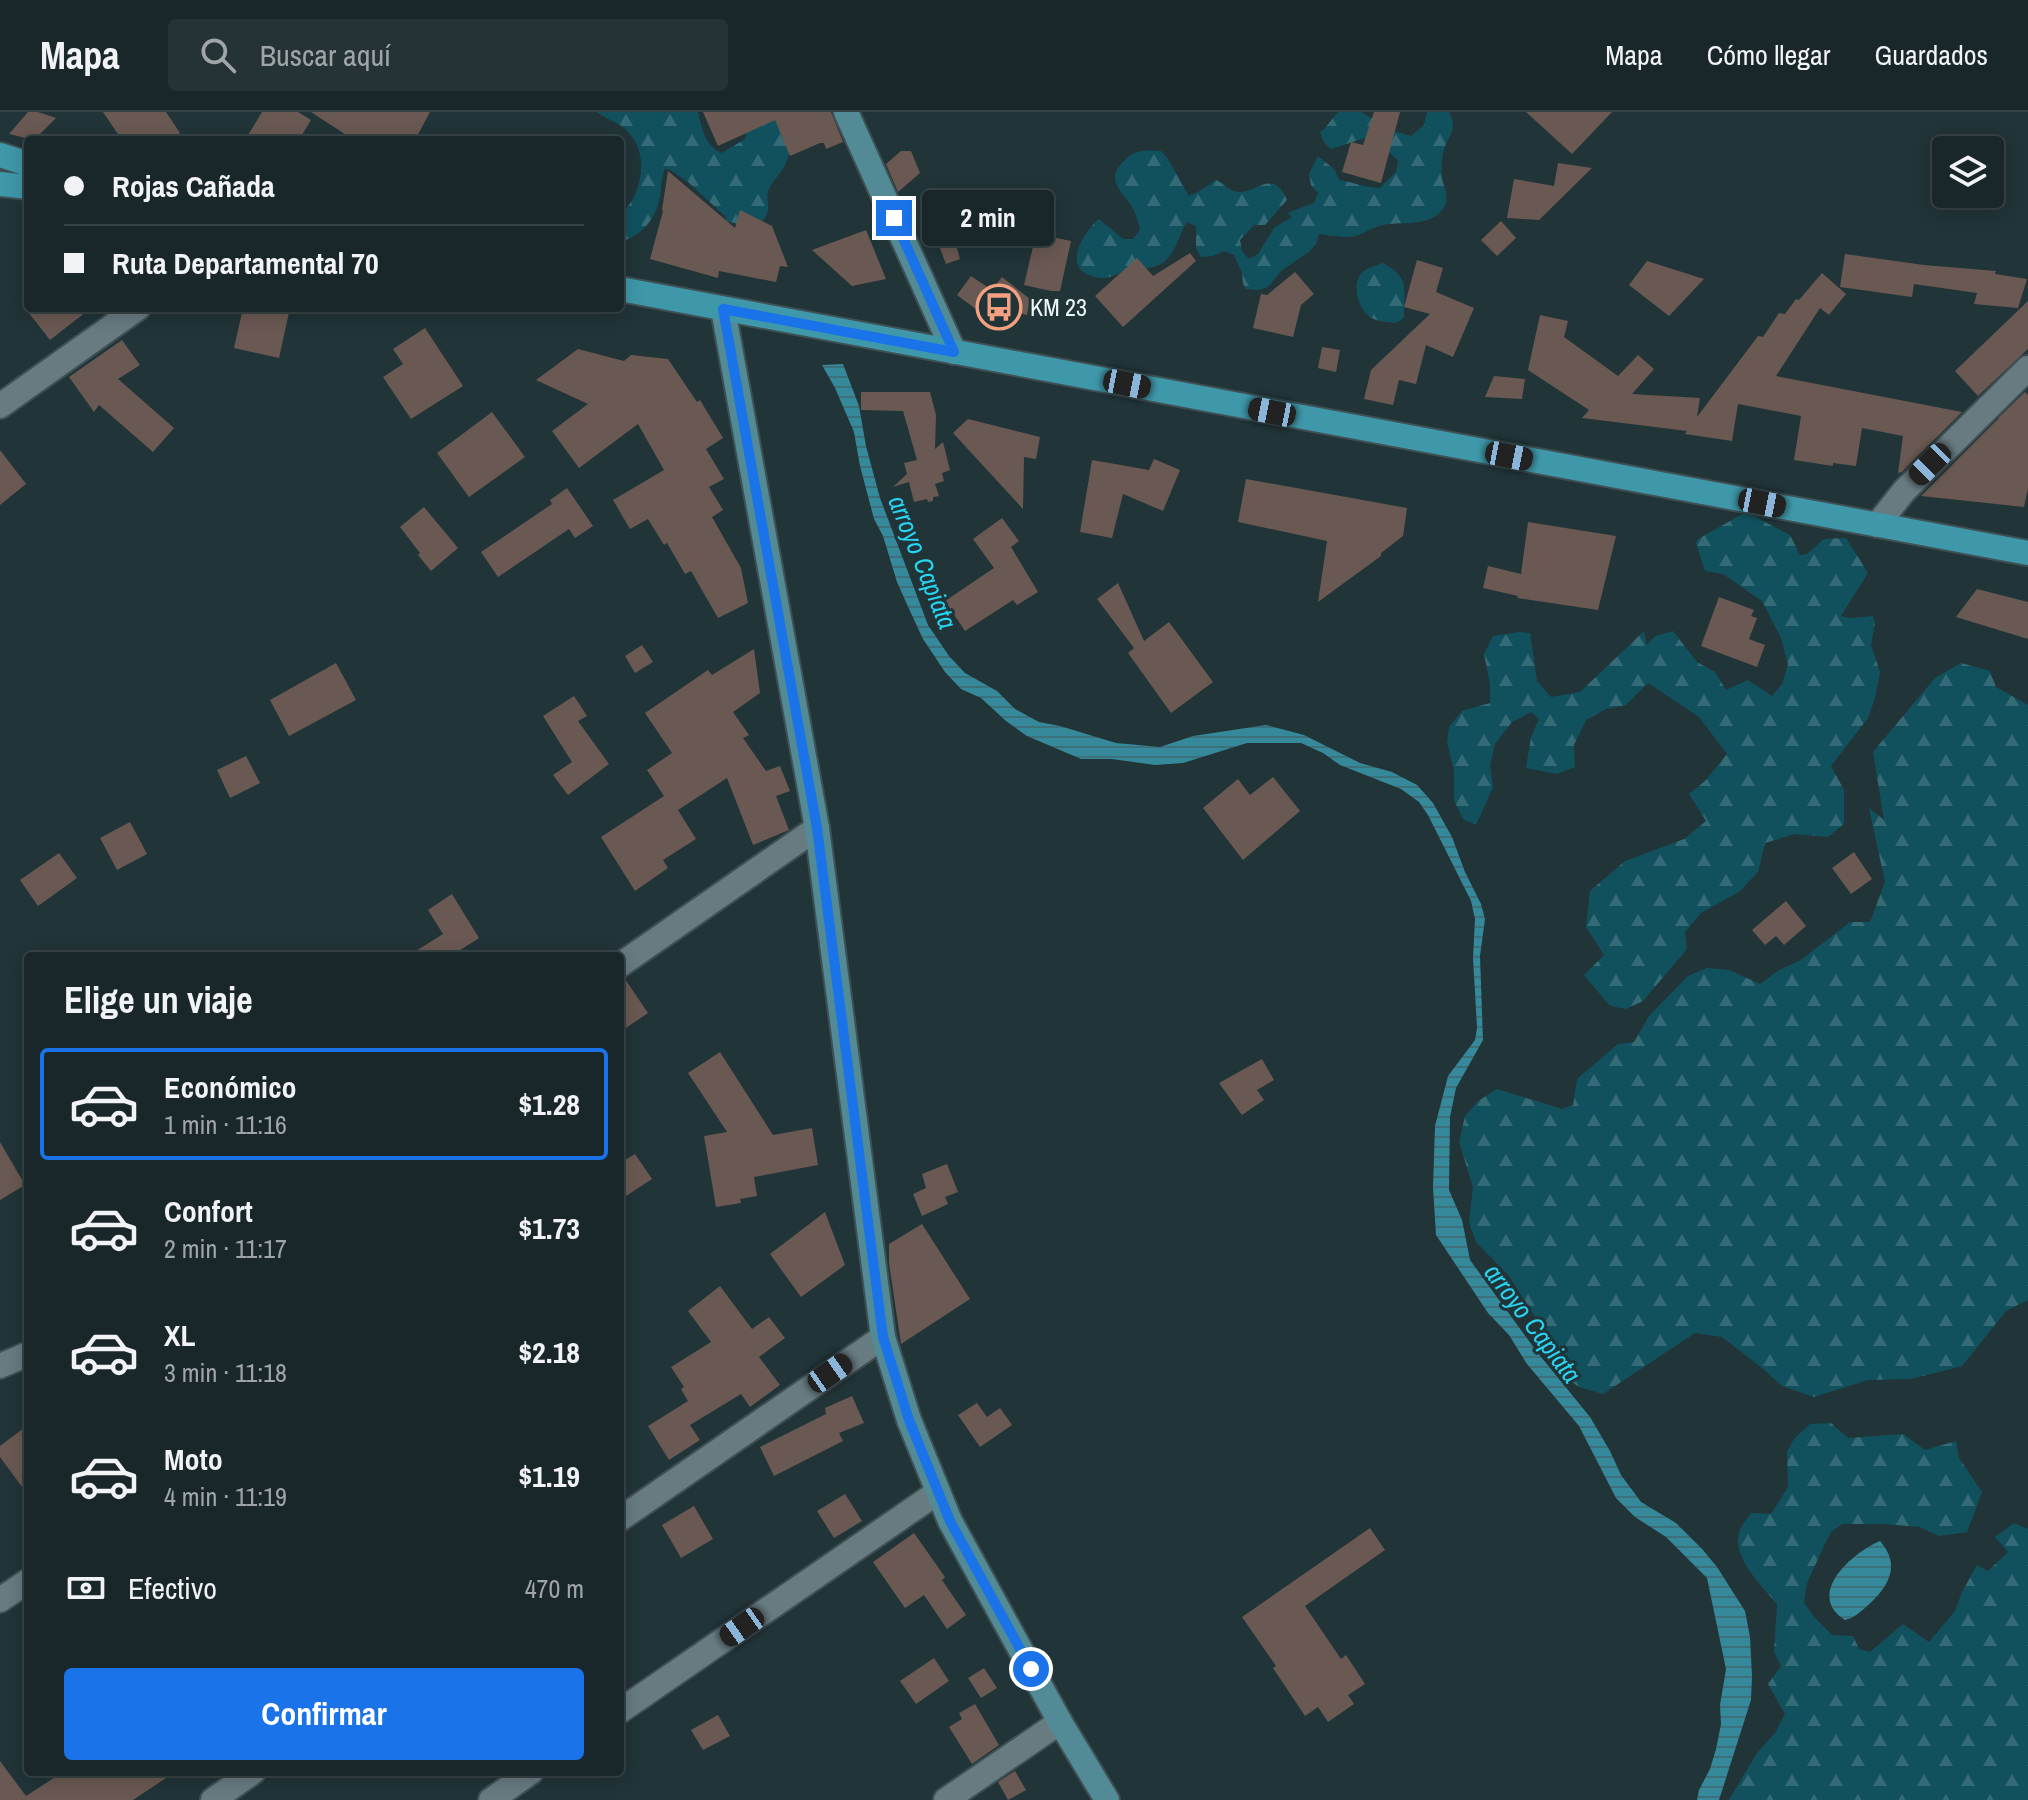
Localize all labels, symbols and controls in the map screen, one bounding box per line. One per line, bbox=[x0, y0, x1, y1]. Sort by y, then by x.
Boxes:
search box bbox=[168, 19, 728, 91]
text: Mapa bbox=[40, 30, 120, 81]
icon: search bbox=[196, 33, 240, 77]
text: Buscar aquí bbox=[260, 35, 391, 75]
text: Mapa bbox=[1605, 36, 1663, 74]
text: Cómo llegar bbox=[1707, 36, 1830, 74]
text: Guardados bbox=[1874, 36, 1988, 74]
map controls bbox=[1932, 136, 2004, 208]
button: layers bbox=[1932, 136, 2004, 208]
text: Rojas Cañada bbox=[112, 166, 275, 206]
callout: 2 min bbox=[922, 190, 1054, 246]
route end bbox=[876, 200, 912, 236]
text: 2 min bbox=[960, 200, 1016, 235]
text: Ruta Departamental 70 bbox=[112, 243, 379, 283]
bus stop icon: KM 23 bbox=[975, 283, 1023, 331]
place label: KM 23 bbox=[1030, 291, 1087, 323]
car bbox=[1101, 368, 1153, 400]
car bbox=[1246, 396, 1298, 428]
car bbox=[1905, 439, 1955, 489]
car bbox=[1483, 440, 1535, 472]
car bbox=[1736, 487, 1788, 519]
water label: arroyo Capiata bbox=[880, 490, 966, 634]
text: Elige un viaje bbox=[64, 976, 253, 1024]
text: Económico bbox=[164, 1067, 297, 1107]
icon: car bbox=[68, 1068, 140, 1140]
text: $1.28 bbox=[518, 1084, 580, 1124]
text: 1 min · 11:16 bbox=[164, 1107, 287, 1142]
text: Confort bbox=[164, 1191, 253, 1231]
icon: car bbox=[68, 1192, 140, 1264]
text: $1.73 bbox=[518, 1208, 580, 1248]
text: 2 min · 11:17 bbox=[164, 1231, 287, 1266]
water label: arroyo Capiata bbox=[1477, 1256, 1589, 1390]
text: XL bbox=[164, 1315, 195, 1355]
icon: car bbox=[68, 1316, 140, 1388]
text: $2.18 bbox=[518, 1332, 580, 1372]
car bbox=[803, 1349, 857, 1397]
text: 3 min · 11:18 bbox=[164, 1355, 287, 1390]
text: Moto bbox=[164, 1439, 223, 1479]
icon: car bbox=[68, 1440, 140, 1512]
text: $1.19 bbox=[518, 1456, 580, 1496]
text: 4 min · 11:19 bbox=[164, 1479, 287, 1514]
icon: cash bbox=[64, 1566, 108, 1610]
text: Efectivo bbox=[128, 1568, 217, 1608]
text: 470 m bbox=[525, 1571, 584, 1606]
car bbox=[715, 1603, 769, 1651]
route start bbox=[1013, 1651, 1049, 1687]
button: Confirmar bbox=[64, 1668, 584, 1760]

